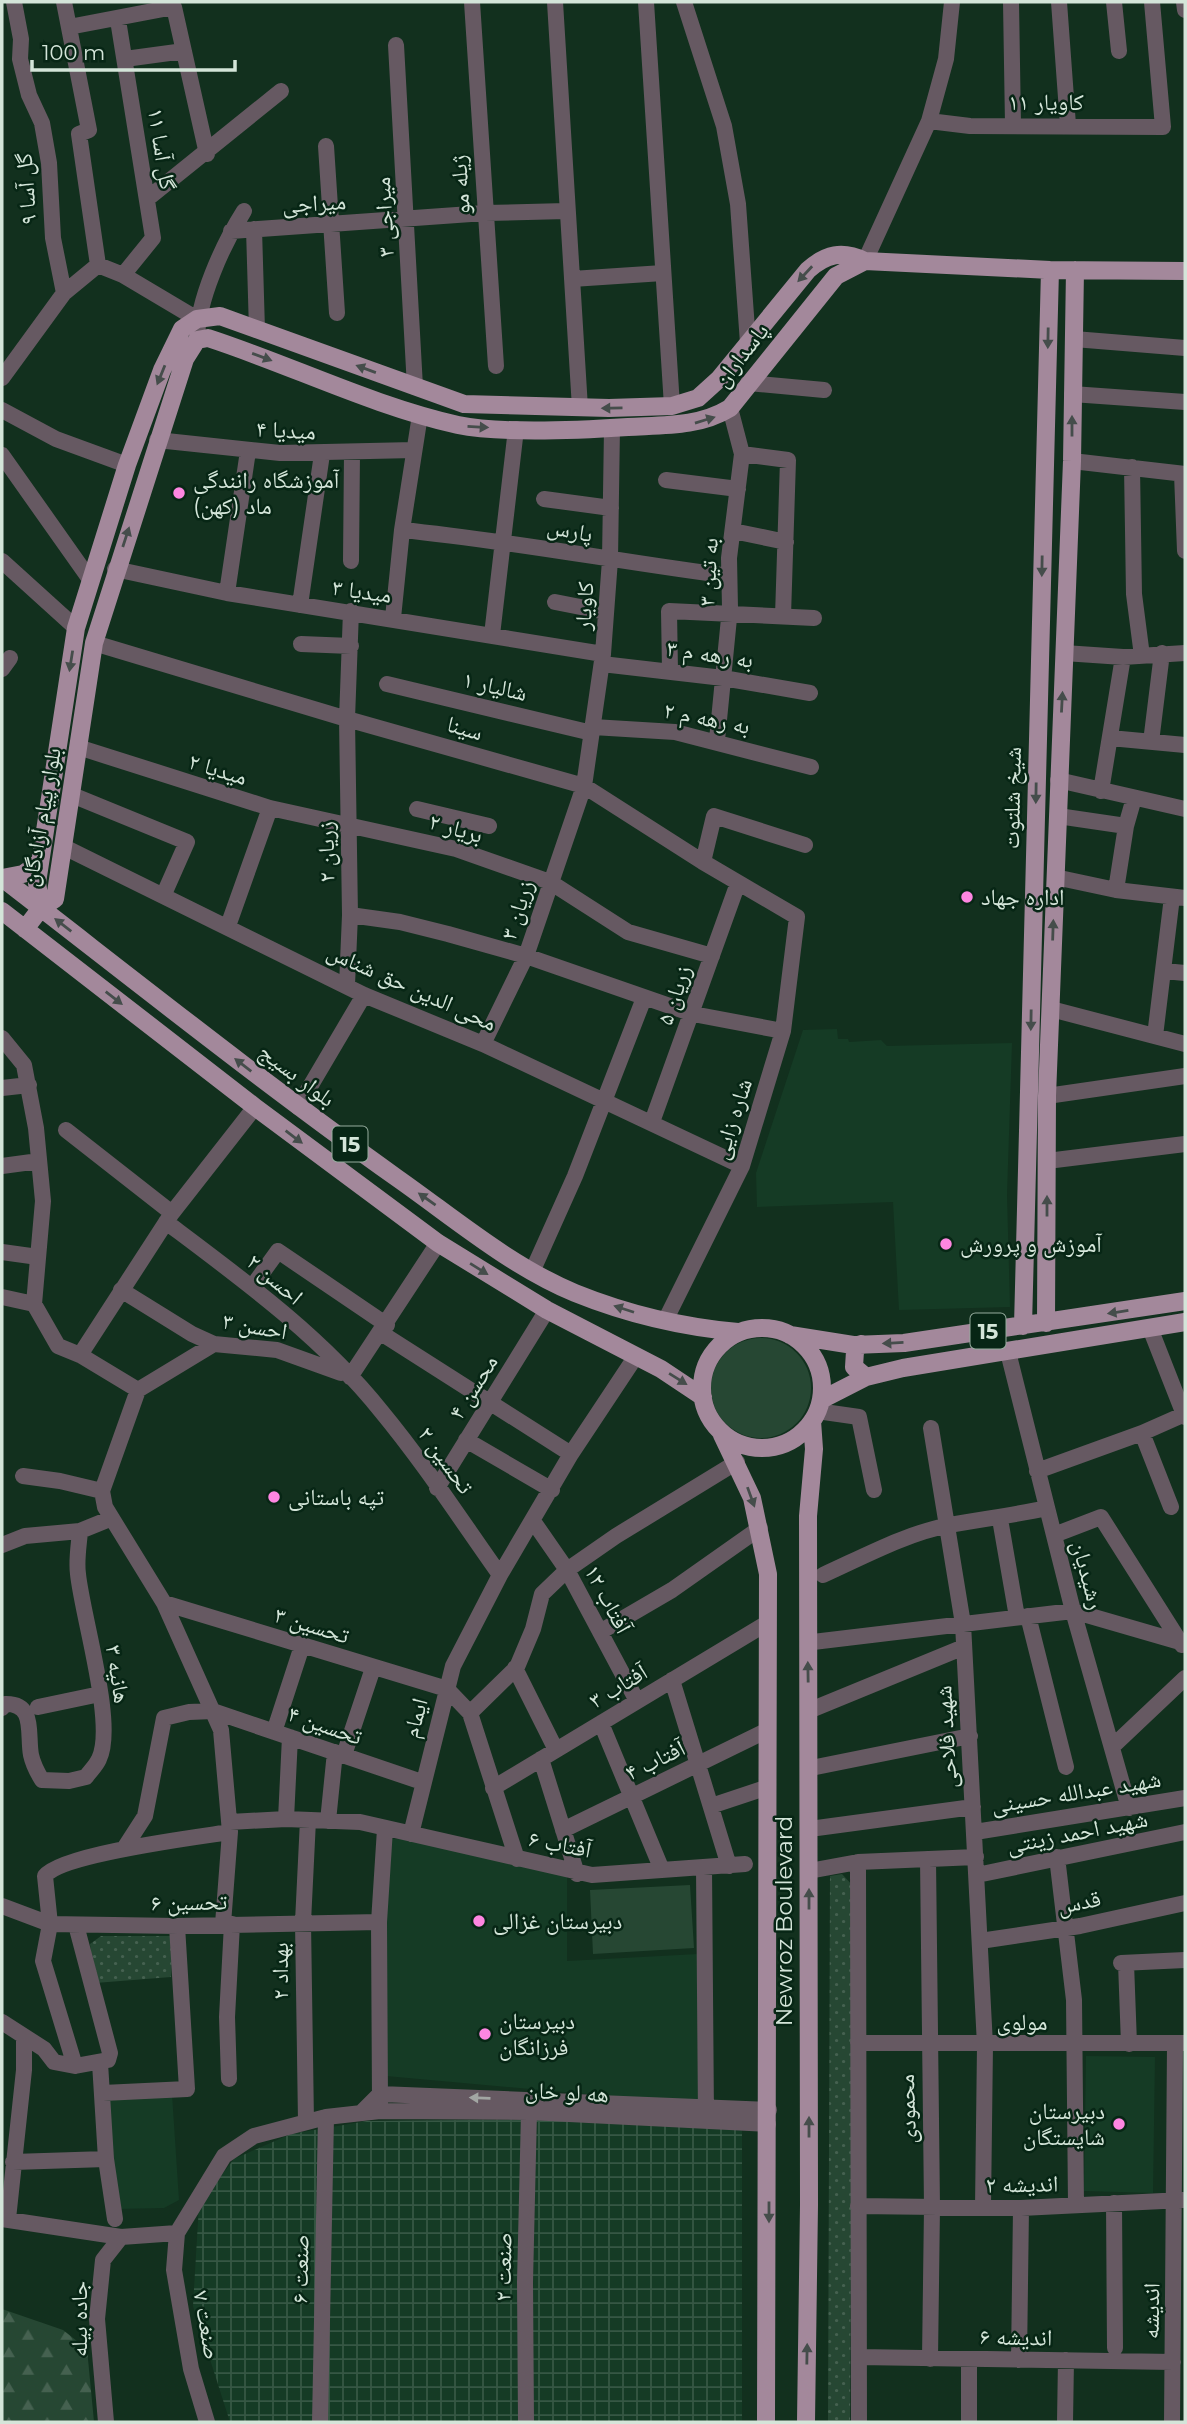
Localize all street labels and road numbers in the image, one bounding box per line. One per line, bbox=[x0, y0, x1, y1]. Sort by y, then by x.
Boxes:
street label: کاویار ۱۱ bbox=[1008, 88, 1084, 116]
street label: گل آسا ۱۱ bbox=[142, 106, 182, 192]
street label: گل آسا ۹ bbox=[9, 152, 42, 226]
street label: ژیله مو bbox=[444, 154, 476, 216]
street label: میراجی ۳ bbox=[368, 176, 400, 258]
street label: میراجی bbox=[281, 187, 347, 219]
street label: پاسداران bbox=[707, 318, 775, 393]
street label: میدیا ۴ bbox=[255, 414, 317, 446]
street label: پارس bbox=[545, 512, 595, 548]
street label: به تین ۳ bbox=[692, 537, 724, 607]
street label: میدیا ۳ bbox=[330, 573, 394, 609]
street label: کاویار bbox=[568, 580, 600, 632]
street label: به رهه م ۳ bbox=[665, 634, 755, 676]
street label: شالیار ۱ bbox=[460, 665, 530, 707]
street label: به رهه م ۲ bbox=[661, 696, 753, 742]
street label: سینا bbox=[444, 710, 486, 746]
street label: بلوار پیام آزادگان bbox=[15, 745, 69, 889]
street label: میدیا ۲ bbox=[185, 747, 251, 791]
street label: شیخ شلتوت bbox=[997, 747, 1028, 849]
street label: بریار ۲ bbox=[426, 807, 486, 849]
street label: زریان ۲ bbox=[311, 821, 341, 883]
street label: زریان ۳ bbox=[494, 877, 540, 943]
street label: محی الدین حق شناس bbox=[323, 937, 501, 1037]
street label: زریان ۵ bbox=[651, 961, 697, 1029]
street label: بلوار بسیج bbox=[253, 1037, 341, 1114]
street label: شاره زایی bbox=[706, 1075, 758, 1163]
road number: 15 bbox=[332, 1126, 368, 1162]
street label: احسن ۲ bbox=[241, 1247, 309, 1311]
street label: احسن ۳ bbox=[220, 1307, 290, 1345]
road number: 15 bbox=[970, 1314, 1006, 1348]
street label: محسن ۴ bbox=[442, 1350, 504, 1424]
street label: تحسین ۲ bbox=[412, 1421, 480, 1499]
street label: رشیدیان bbox=[1065, 1537, 1111, 1613]
street label: آفتاب ۱۲ bbox=[578, 1560, 638, 1639]
street label: تحسین ۳ bbox=[271, 1600, 353, 1650]
street label: هانیه ۳ bbox=[100, 1643, 136, 1705]
street label: آفتاب ۳ bbox=[584, 1657, 653, 1714]
street label: شهید فلاحی bbox=[929, 1685, 963, 1789]
street label: ایمام bbox=[396, 1695, 436, 1741]
street label: تحسین ۴ bbox=[284, 1699, 366, 1751]
street label: آفتاب ۴ bbox=[620, 1733, 691, 1786]
street label: شهید عبدالله حسینی bbox=[989, 1765, 1163, 1819]
street label: شهید احمد زینتی bbox=[1004, 1805, 1150, 1859]
street label: Newroz Boulevard bbox=[770, 1816, 798, 2026]
street label: آفتاب ۶ bbox=[526, 1824, 595, 1864]
street label: قدس bbox=[1055, 1884, 1103, 1920]
street label: تحسین ۶ bbox=[150, 1887, 228, 1917]
street label: بهداد ۲ bbox=[266, 1942, 294, 2000]
street label: مولوی bbox=[996, 2008, 1048, 2036]
street label: محمودی bbox=[892, 2074, 922, 2144]
street label: هه لو خان bbox=[524, 2076, 610, 2108]
street label: اندیشه ۲ bbox=[985, 2169, 1059, 2199]
street label: صنعت ۲ bbox=[488, 2232, 518, 2302]
street label: صنعت ۶ bbox=[285, 2234, 315, 2304]
street label: جاده بیله bbox=[65, 2281, 93, 2357]
street label: اندیشه bbox=[1137, 2283, 1165, 2339]
street label: صنعت ۷ bbox=[187, 2288, 227, 2362]
street label: اندیشه ۶ bbox=[979, 2322, 1053, 2352]

